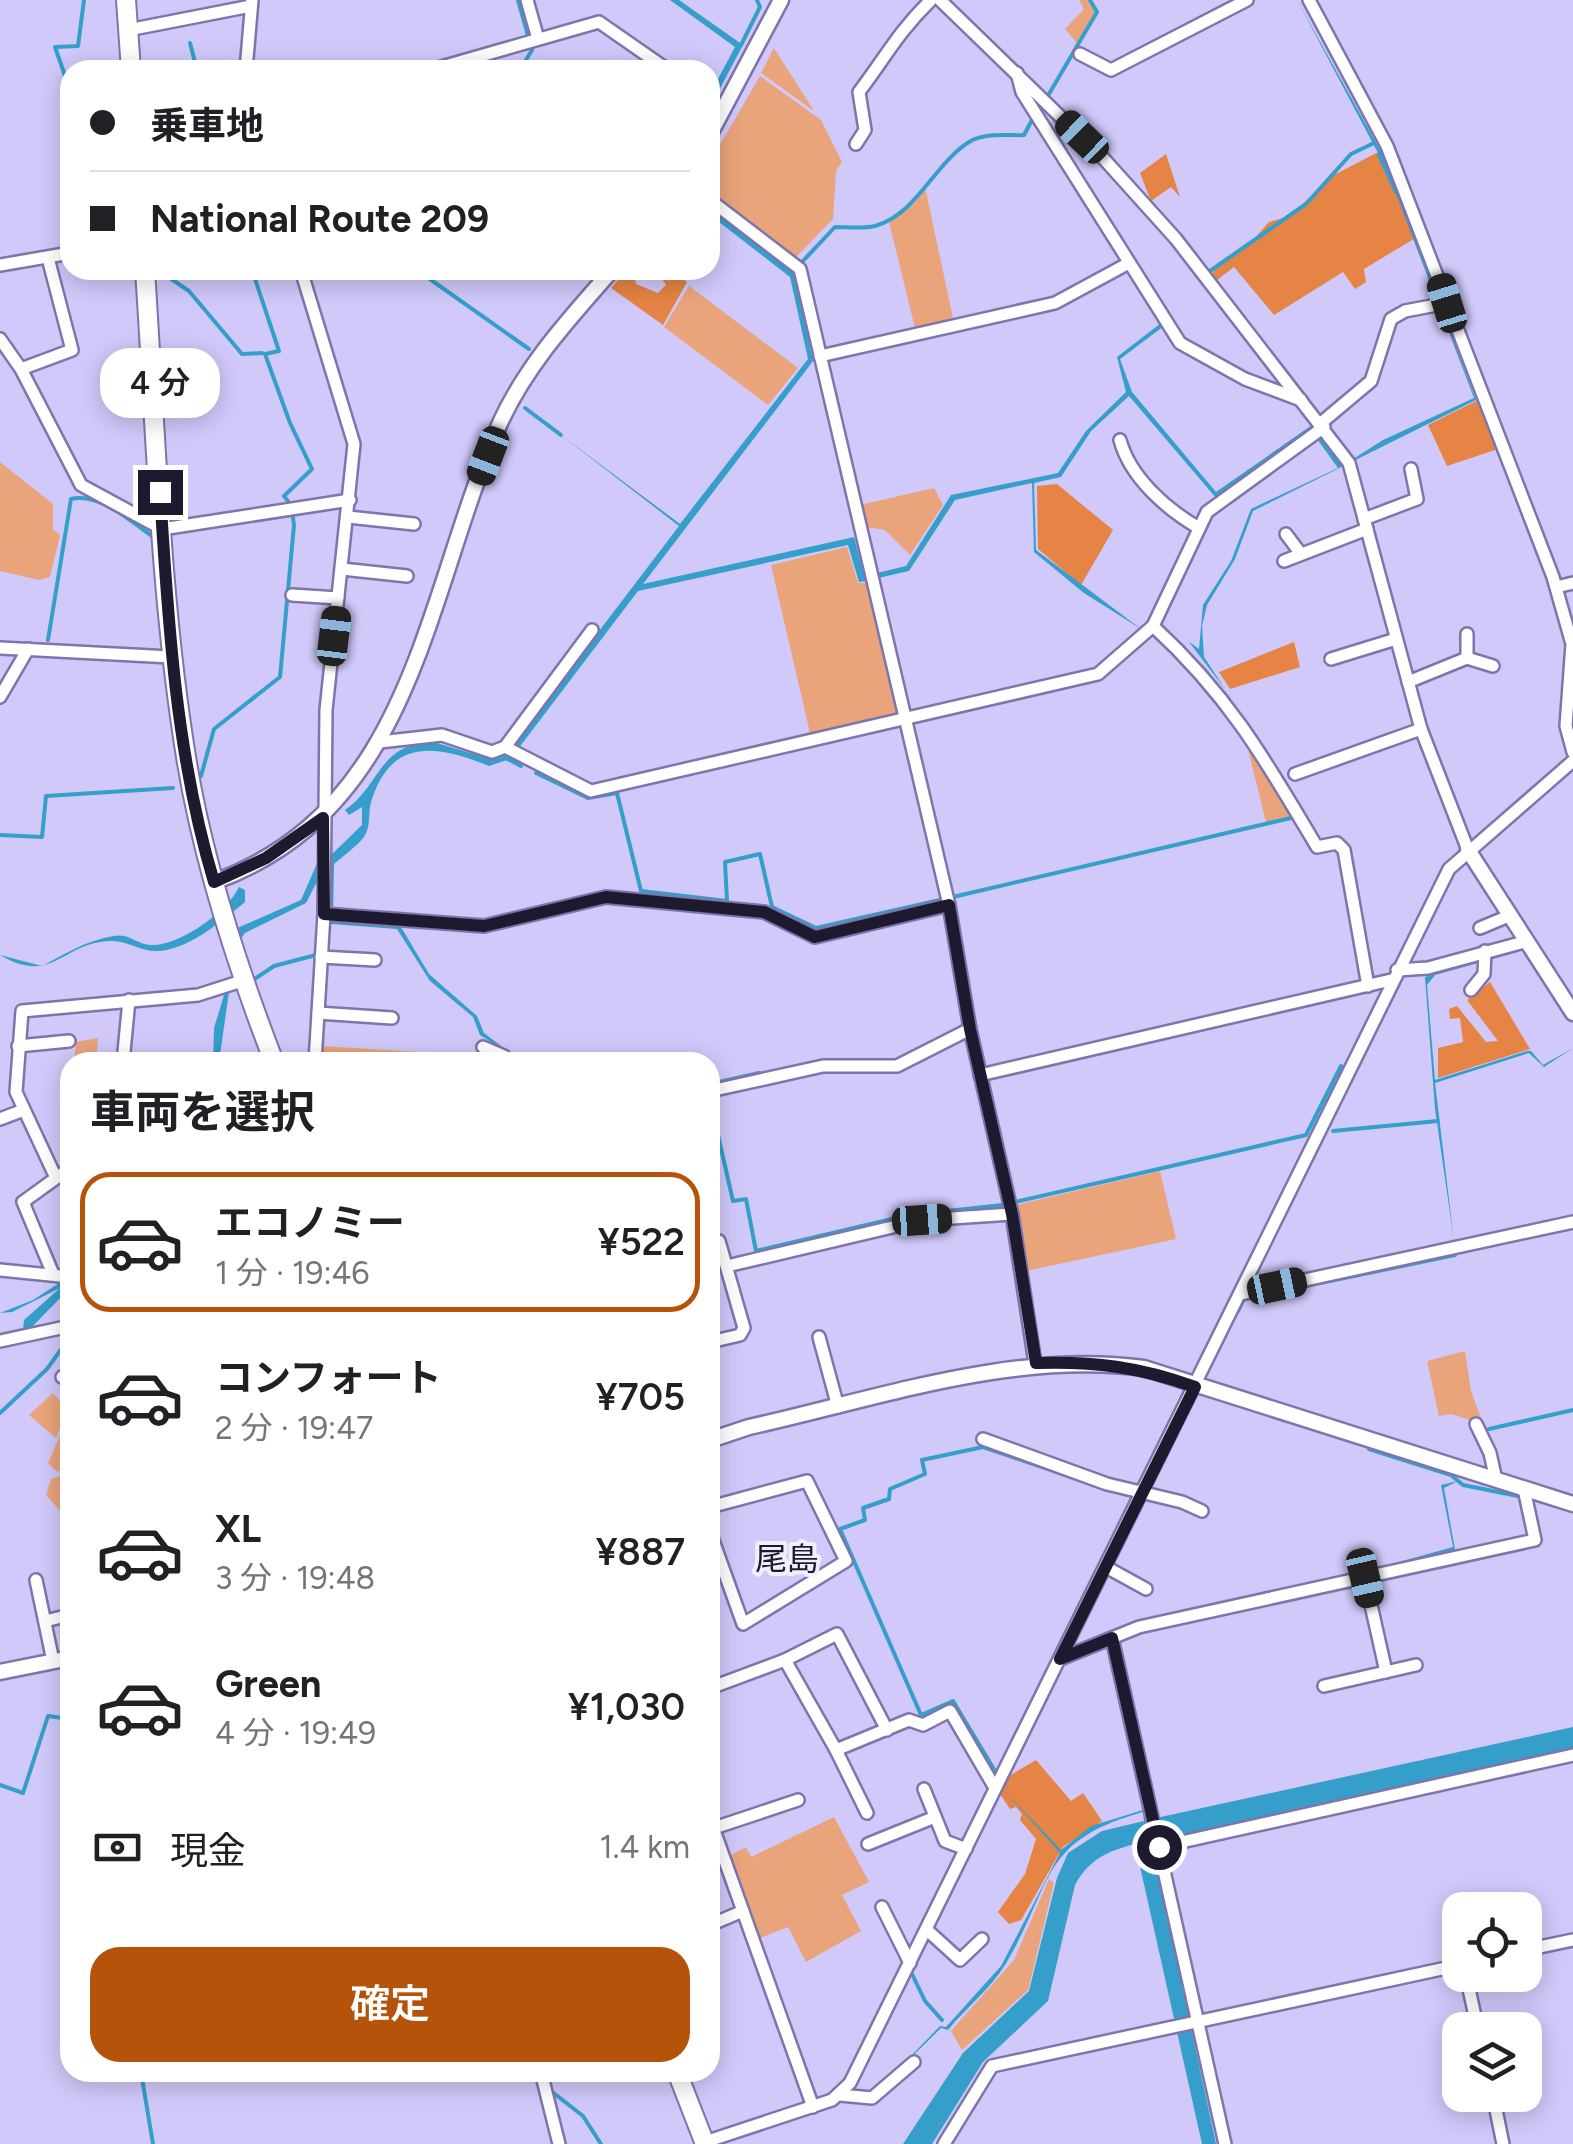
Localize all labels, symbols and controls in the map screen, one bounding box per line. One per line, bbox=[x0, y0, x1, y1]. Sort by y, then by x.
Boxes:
text: 乗車地 bbox=[150, 103, 264, 149]
car bbox=[1050, 105, 1114, 169]
text: National Route 209 bbox=[150, 196, 489, 242]
car bbox=[1424, 270, 1470, 336]
callout: 4 分 bbox=[100, 347, 220, 417]
text: 4 分 bbox=[130, 364, 190, 402]
car bbox=[463, 423, 513, 489]
route end bbox=[138, 470, 183, 515]
car bbox=[315, 604, 353, 668]
text: 車両を選択 bbox=[90, 1085, 315, 1139]
icon: car bbox=[95, 1197, 185, 1287]
text: エコノミー bbox=[215, 1200, 405, 1246]
car bbox=[891, 1203, 953, 1237]
text: ¥522 bbox=[598, 1219, 685, 1265]
text: 1 分 · 19:46 bbox=[215, 1254, 369, 1292]
car bbox=[1245, 1265, 1309, 1307]
icon: car bbox=[95, 1352, 185, 1442]
text: コンフォート bbox=[215, 1355, 442, 1401]
text: ¥705 bbox=[596, 1374, 685, 1420]
text: 2 分 · 19:47 bbox=[215, 1409, 373, 1447]
text: XL bbox=[215, 1506, 261, 1552]
icon: car bbox=[95, 1507, 185, 1597]
text: ¥887 bbox=[596, 1529, 685, 1575]
district label: 尾島 bbox=[755, 1540, 819, 1578]
car bbox=[1344, 1545, 1386, 1611]
text: 3 分 · 19:48 bbox=[215, 1559, 375, 1597]
text: Green bbox=[215, 1661, 321, 1707]
icon: car bbox=[95, 1662, 185, 1752]
text: ¥1,030 bbox=[568, 1684, 685, 1730]
text: 4 分 · 19:49 bbox=[215, 1714, 376, 1752]
icon: cash bbox=[90, 1820, 145, 1875]
route start bbox=[1137, 1825, 1182, 1870]
text: 現金 bbox=[170, 1828, 246, 1874]
text: 1.4 km bbox=[600, 1828, 690, 1866]
map controls bbox=[1442, 1892, 1542, 2112]
button: locate bbox=[1442, 1892, 1542, 1992]
button: 確定 bbox=[90, 1947, 690, 2062]
button: layers bbox=[1442, 2012, 1542, 2112]

